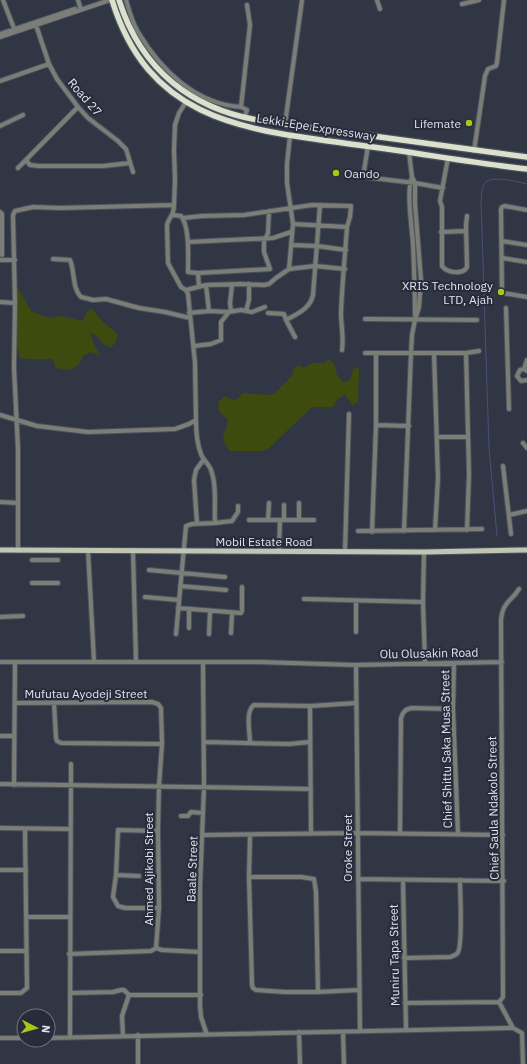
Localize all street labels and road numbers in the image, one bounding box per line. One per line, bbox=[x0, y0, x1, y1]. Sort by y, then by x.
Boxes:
street label: Road 27 bbox=[65, 75, 105, 119]
street label: Lekki-Epe Expressway bbox=[255, 110, 377, 144]
street label: Mobil Estate Road bbox=[215, 534, 313, 549]
street label: Olu Olusakin Road bbox=[379, 645, 479, 661]
street label: Chief Shittu Saka Musa Street bbox=[437, 669, 455, 829]
street label: Mufutau Ayodeji Street bbox=[25, 686, 148, 701]
street label: Chief Saula Ndakolo Street bbox=[484, 736, 502, 880]
street label: Ahmed Ajikobi Street bbox=[141, 812, 156, 926]
street label: Oroke Street bbox=[340, 814, 355, 882]
street label: Baale Street bbox=[183, 836, 201, 902]
street label: Muniru Tapa Street bbox=[386, 904, 402, 1006]

